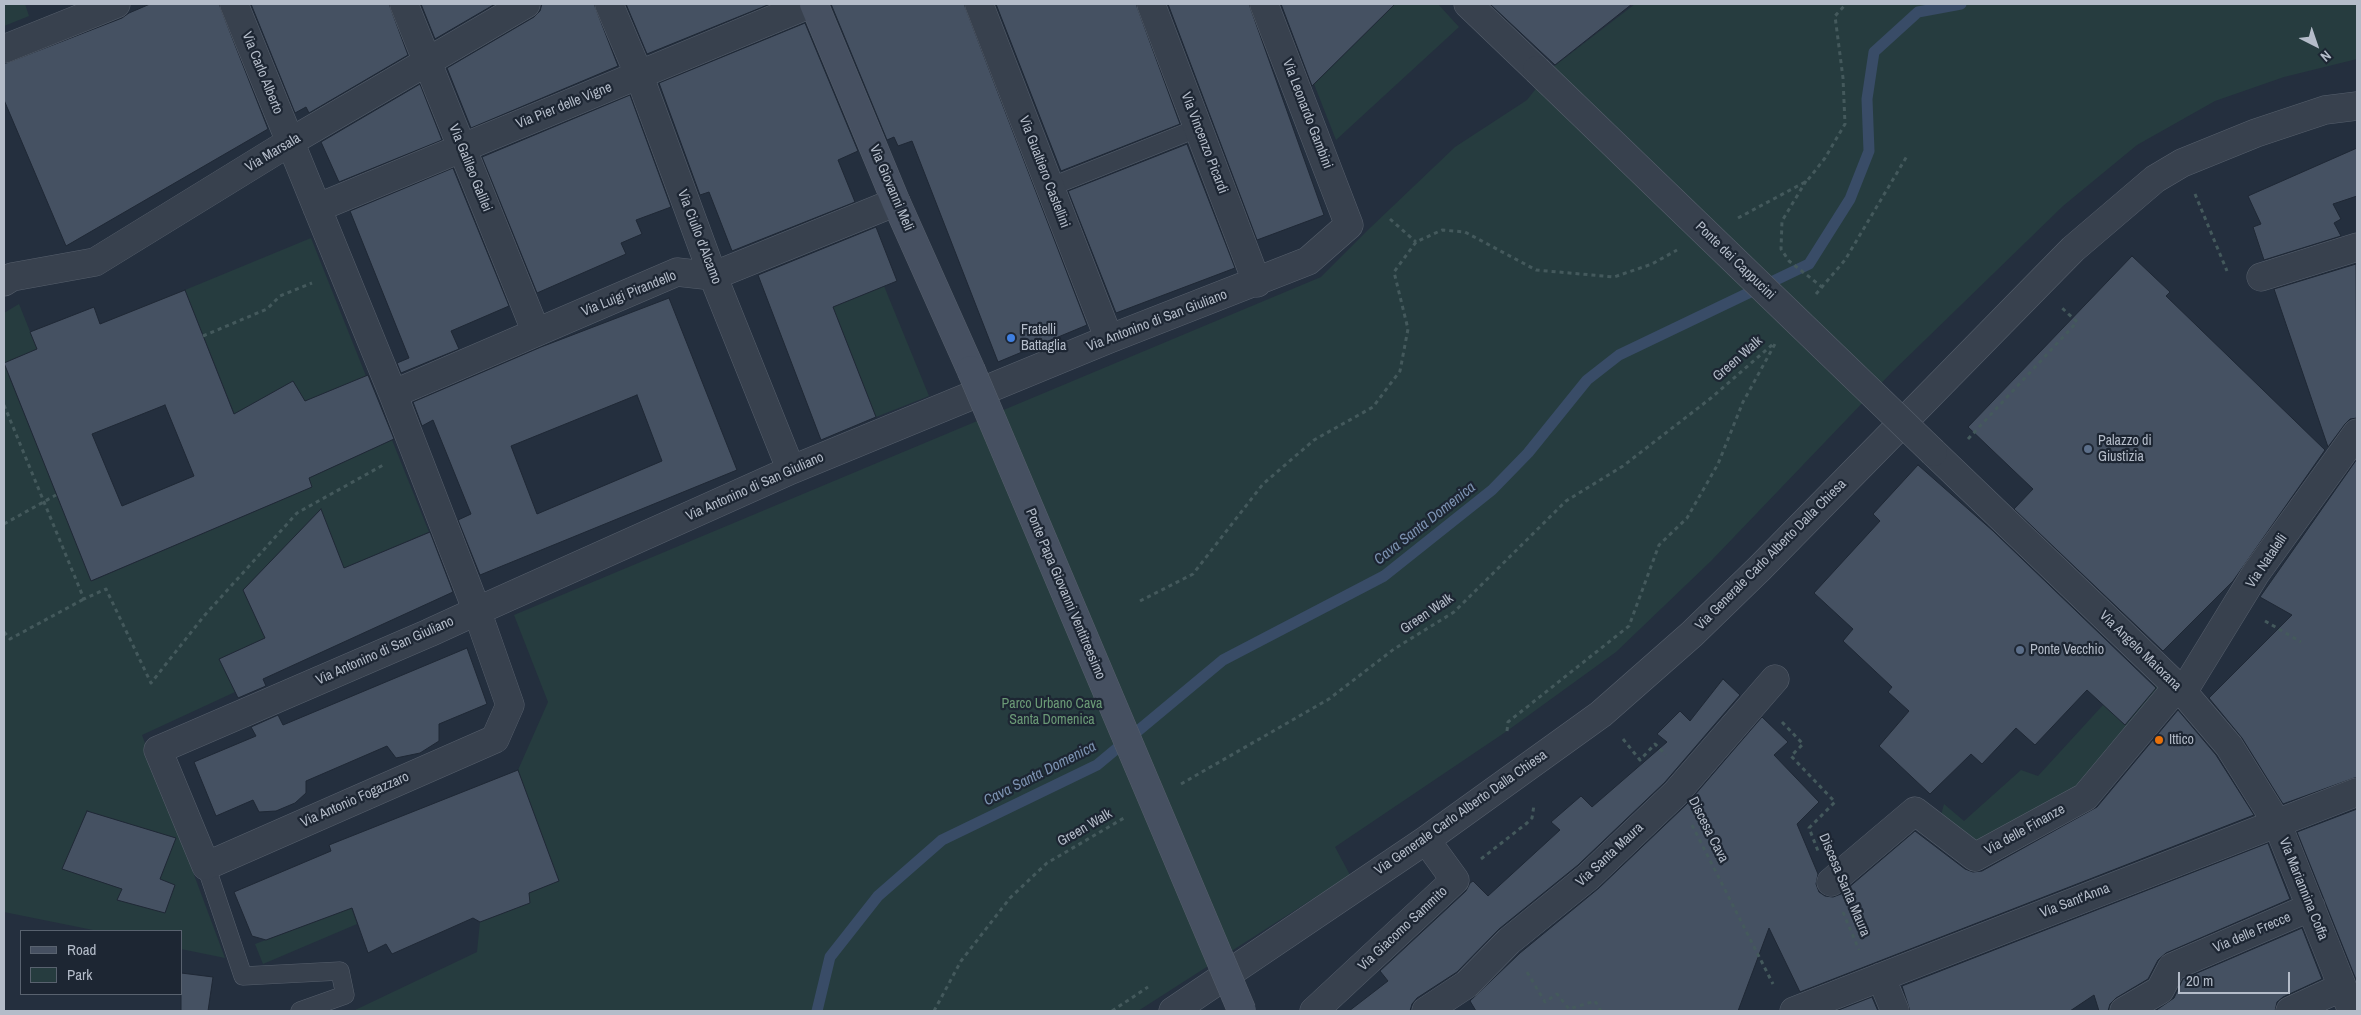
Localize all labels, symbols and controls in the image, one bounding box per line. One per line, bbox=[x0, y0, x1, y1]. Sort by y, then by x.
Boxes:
north arrow bbox=[2291, 20, 2341, 70]
street label: Via Carlo Alberto bbox=[238, 29, 286, 117]
text: N bbox=[2317, 47, 2335, 66]
street label: Via Leonardo Gambini bbox=[1278, 57, 1336, 171]
street label: Via Pier delle Vigne bbox=[514, 79, 614, 133]
street label: Via Vincenzo Picardi bbox=[1177, 90, 1231, 196]
street label: Via Gualtiero Castellini bbox=[1015, 114, 1073, 230]
street label: Via Galileo Galilei bbox=[445, 122, 495, 214]
street label: Via Marsala bbox=[243, 130, 303, 176]
street label: Via Giovanni Meli bbox=[865, 143, 917, 233]
street label: Via Ciullo d'Alcamo bbox=[673, 187, 725, 287]
street label: Ponte dei Cappucini bbox=[1692, 219, 1778, 303]
street label: Via Luigi Pirandello bbox=[579, 267, 679, 321]
street label: Via Antonino di San Giuliano bbox=[1084, 286, 1230, 356]
place label: Fratelli Battaglia bbox=[1021, 322, 1066, 354]
marker: Fratelli Battaglia bbox=[1005, 332, 1017, 344]
street label: Green Walk bbox=[1710, 333, 1766, 385]
place label: Palazzo di Giustizia bbox=[2098, 433, 2152, 466]
marker: Palazzo di Giustizia bbox=[2082, 443, 2094, 455]
street label: Via Antonino di San Giuliano bbox=[683, 449, 827, 525]
street label: Via Generale Carlo Alberto Dalla Chiesa bbox=[1692, 476, 1850, 634]
water label: Cava Santa Domenica bbox=[1371, 479, 1479, 569]
street label: Ponte Papa Giovanni Ventitreesimo bbox=[1021, 506, 1109, 682]
street label: Via Natalelli bbox=[2243, 531, 2291, 591]
street label: Green Walk bbox=[1397, 590, 1457, 638]
street label: Via Angelo Maiorana bbox=[2095, 608, 2185, 694]
street label: Via Antonino di San Giuliano bbox=[313, 613, 457, 689]
place label: Ponte Vecchio bbox=[2030, 642, 2104, 658]
marker: Ponte Vecchio bbox=[2014, 644, 2026, 656]
park label: Parco Urbano Cava Santa Domenica bbox=[1002, 696, 1102, 729]
place label: Ittico bbox=[2169, 732, 2194, 748]
marker: Ittico bbox=[2153, 734, 2165, 746]
water label: Cava Santa Domenica bbox=[981, 738, 1099, 810]
street label: Via Generale Carlo Alberto Dalla Chiesa bbox=[1372, 747, 1550, 879]
street label: Via Antonio Fogazzaro bbox=[298, 769, 412, 831]
street label: Discesa Cava bbox=[1684, 794, 1732, 866]
street label: Via delle Finanze bbox=[1982, 801, 2068, 859]
street label: Green Walk bbox=[1055, 806, 1115, 850]
street label: Via Santa Maura bbox=[1573, 820, 1647, 890]
street label: Discesa Santa Maura bbox=[1815, 831, 1873, 939]
street label: Via Mariannina Coffa bbox=[2275, 835, 2331, 943]
street label: Via Sant'Anna bbox=[2038, 880, 2112, 922]
street label: Via Giacomo Sammito bbox=[1355, 883, 1451, 975]
street label: Via delle Frecce bbox=[2211, 909, 2293, 957]
legend bbox=[20, 930, 182, 995]
text: Road bbox=[67, 939, 96, 960]
scale bar bbox=[2181, 962, 2294, 994]
text: Park bbox=[67, 964, 92, 985]
text: 20 m bbox=[2186, 970, 2213, 991]

